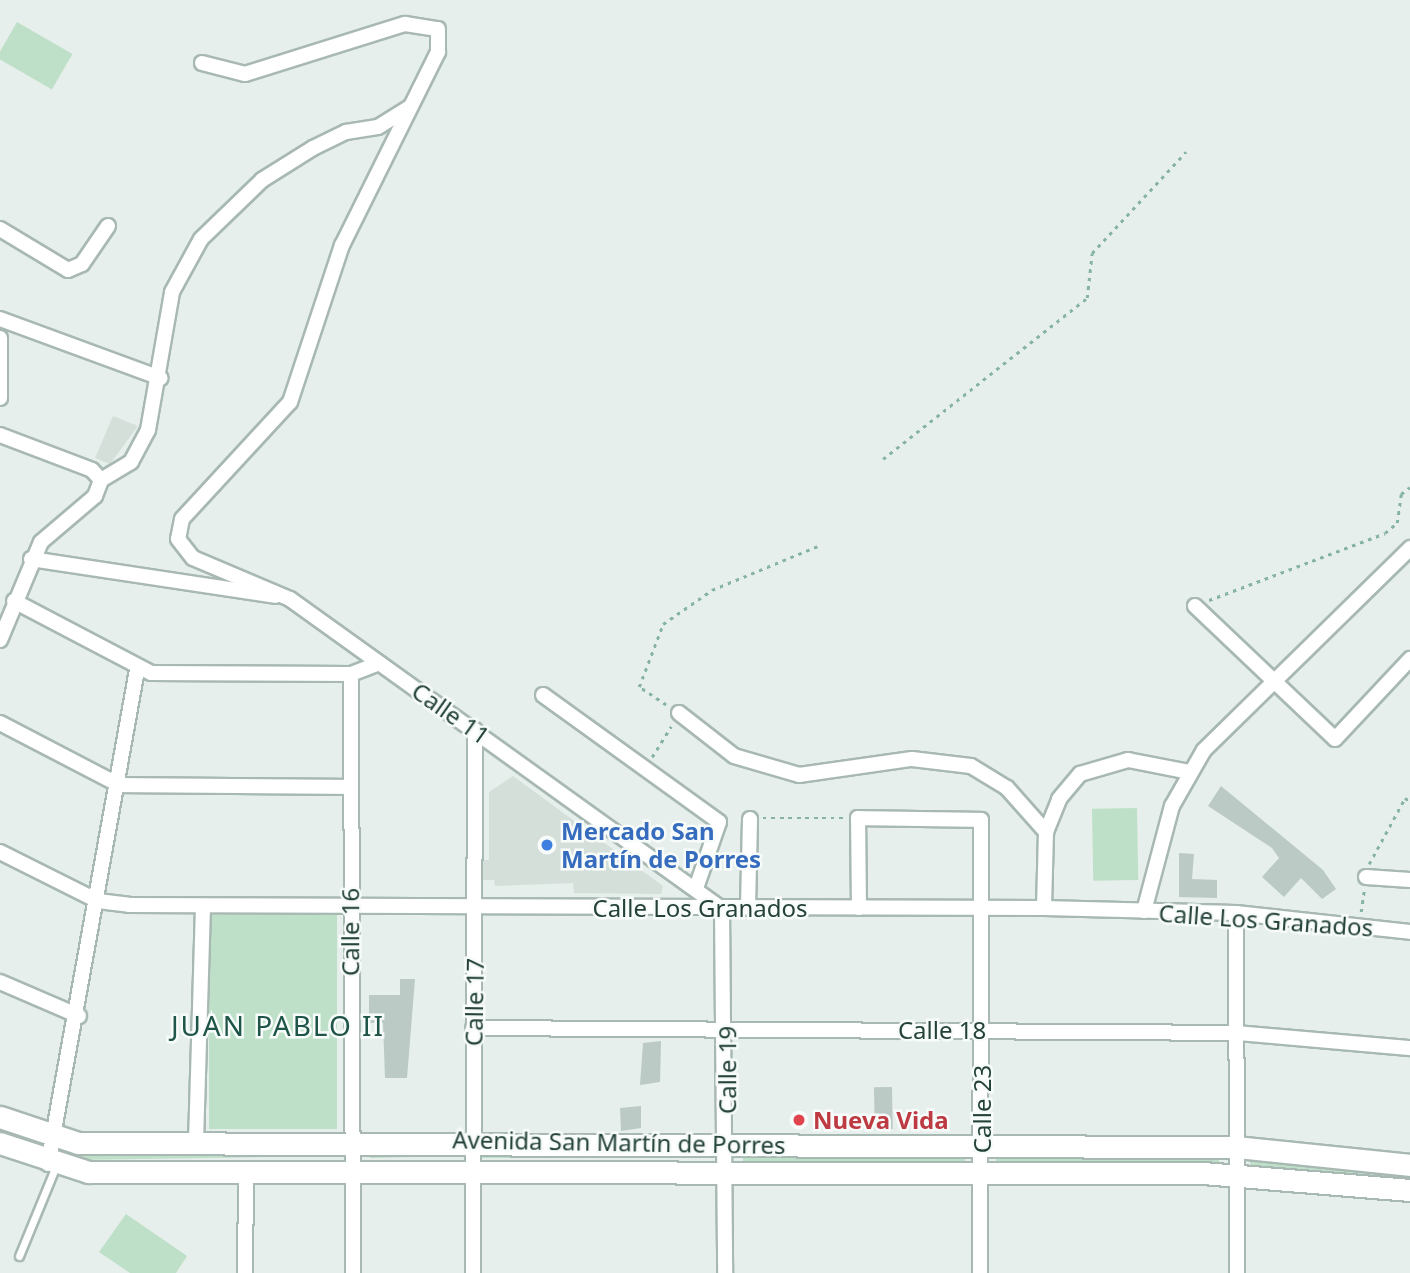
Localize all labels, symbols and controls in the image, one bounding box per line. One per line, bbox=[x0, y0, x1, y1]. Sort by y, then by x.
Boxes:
street label: Calle 11 bbox=[407, 676, 495, 750]
place label: Mercado San Martín de Porres bbox=[561, 817, 761, 873]
marker: Mercado San Martín de Porres bbox=[539, 837, 555, 853]
street label: Calle 16 bbox=[336, 888, 364, 976]
street label: Calle Los Granados bbox=[592, 894, 808, 922]
street label: Calle Los Granados bbox=[1158, 898, 1374, 942]
street label: Calle 17 bbox=[459, 958, 489, 1046]
district label: JUAN PABLO II bbox=[173, 1008, 383, 1042]
street label: Calle 18 bbox=[898, 1016, 986, 1044]
street label: Calle 19 bbox=[713, 1026, 741, 1114]
street label: Calle 23 bbox=[968, 1065, 996, 1153]
place label: Nueva Vida bbox=[813, 1106, 949, 1134]
marker: Nueva Vida bbox=[791, 1112, 807, 1128]
street label: Avenida San Martín de Porres bbox=[452, 1125, 786, 1159]

